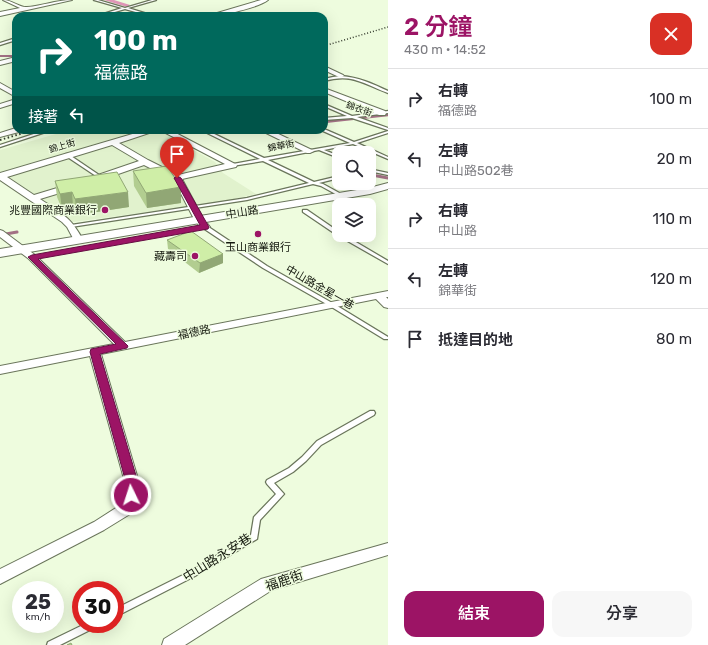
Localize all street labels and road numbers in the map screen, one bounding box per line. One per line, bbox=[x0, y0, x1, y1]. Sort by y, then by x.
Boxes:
street label: 錦衣街 bbox=[345, 100, 373, 118]
street label: 錦上街 bbox=[48, 137, 76, 155]
street label: 錦華街 bbox=[267, 139, 295, 153]
street label: 中山路 bbox=[225, 203, 259, 221]
street label: 中山路金星一巷 bbox=[283, 263, 356, 312]
street label: 福德路 bbox=[177, 323, 212, 342]
street label: 中山路永安巷 bbox=[180, 530, 254, 584]
street label: 福鹿街 bbox=[263, 567, 305, 594]

